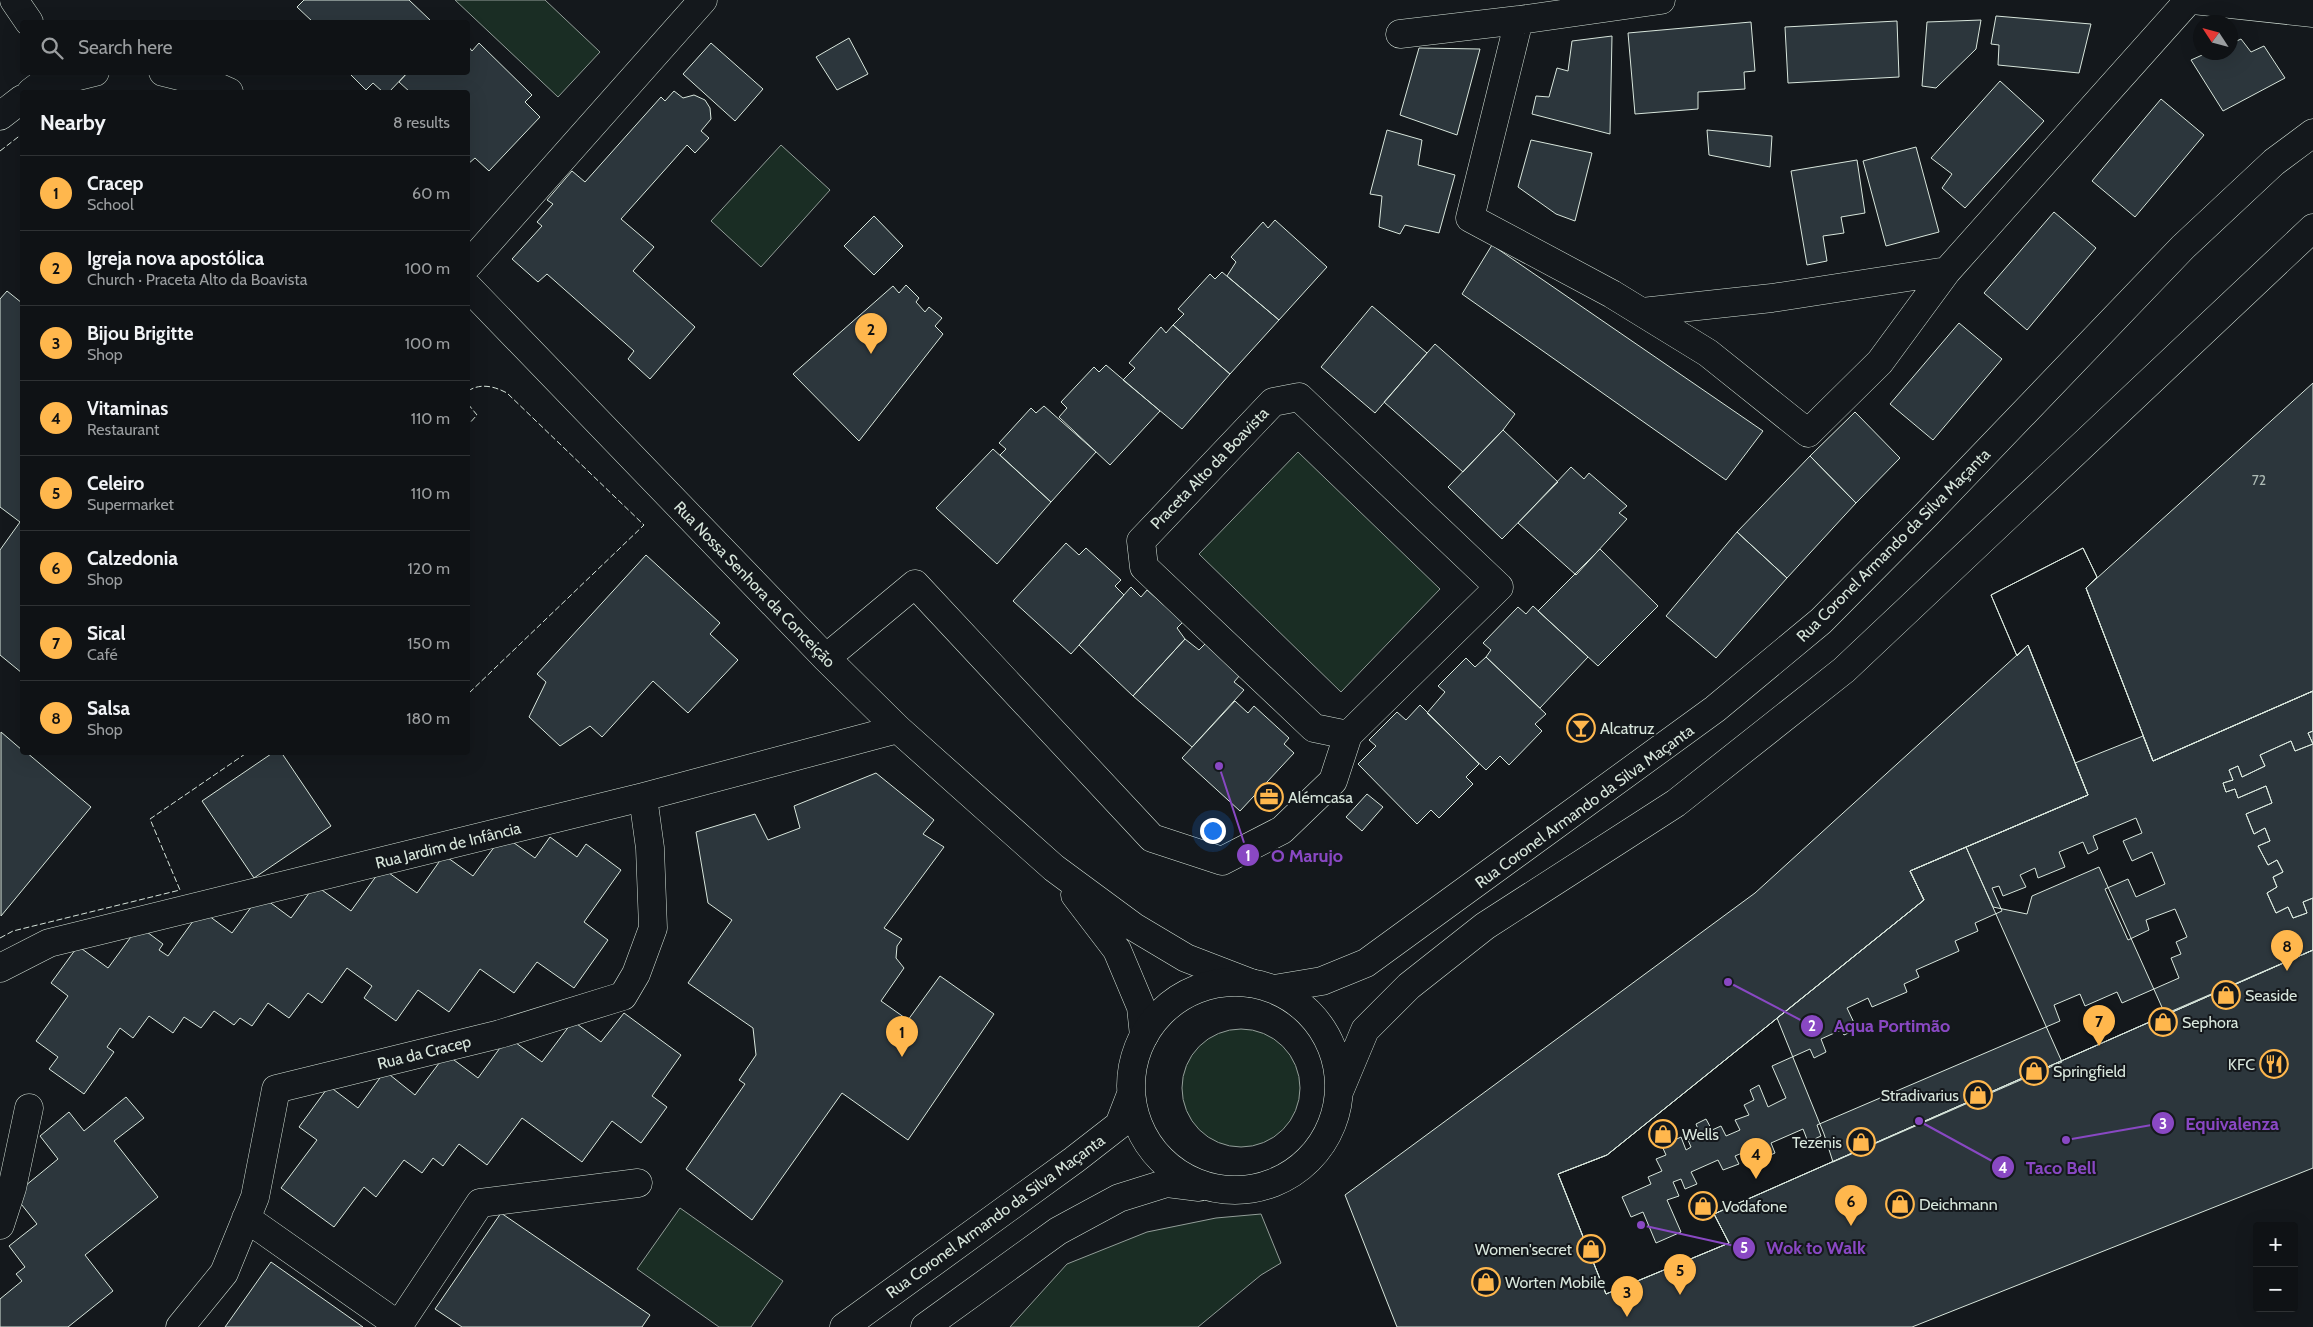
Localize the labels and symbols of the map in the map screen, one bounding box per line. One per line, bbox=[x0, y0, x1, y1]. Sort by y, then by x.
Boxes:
north arrow bbox=[2193, 15, 2238, 60]
pin: 2 bbox=[855, 313, 887, 354]
street label: Praceta Alto da Boavista bbox=[1146, 403, 1273, 533]
street label: Rua Coronel Armando da Silva Maçanta bbox=[1793, 445, 1994, 646]
house number: 72 bbox=[2252, 471, 2266, 489]
street label: Rua Nossa Senhora da Conceição bbox=[670, 497, 839, 672]
bar icon: Alcatruz bbox=[1566, 713, 1596, 743]
place label: Alcatruz bbox=[1600, 719, 1655, 738]
street label: Rua Coronel Armando da Silva Maçanta bbox=[1471, 721, 1698, 892]
office icon: Alémcasa bbox=[1254, 782, 1284, 812]
place label: Alémcasa bbox=[1288, 788, 1353, 807]
street label: Rua Jardim de Infância bbox=[373, 818, 523, 873]
your location bbox=[1200, 818, 1226, 844]
callout: O Marujo bbox=[1236, 839, 1353, 872]
text: O Marujo bbox=[1271, 845, 1343, 867]
text: 1 bbox=[1245, 847, 1251, 865]
pin: 8 bbox=[2271, 930, 2303, 971]
shop icon: Seaside bbox=[2211, 980, 2241, 1010]
place label: Seaside bbox=[2245, 986, 2297, 1005]
pin: 7 bbox=[2083, 1005, 2115, 1046]
shop icon: Sephora bbox=[2148, 1007, 2178, 1037]
callout: Aqua Portimão bbox=[1799, 1009, 1960, 1042]
place label: Sephora bbox=[2182, 1013, 2239, 1032]
text: Aqua Portimão bbox=[1834, 1015, 1950, 1037]
pin: 1 bbox=[886, 1016, 918, 1057]
text: 2 bbox=[1808, 1017, 1816, 1035]
street label: Rua da Cracep bbox=[375, 1032, 473, 1073]
restaurant icon: KFC bbox=[2259, 1049, 2289, 1079]
place label: KFC bbox=[2228, 1055, 2255, 1074]
shop icon: Springfield bbox=[2019, 1056, 2049, 1086]
place label: Springfield bbox=[2053, 1062, 2126, 1081]
shop icon: Stradivarius bbox=[1963, 1080, 1993, 1110]
place label: Stradivarius bbox=[1881, 1086, 1959, 1105]
callout: Equivalenza bbox=[2150, 1107, 2289, 1140]
text: Equivalenza bbox=[2185, 1113, 2279, 1135]
text: 3 bbox=[2159, 1115, 2167, 1133]
shop icon: Wells bbox=[1648, 1119, 1678, 1149]
place label: Wells bbox=[1682, 1125, 1719, 1144]
shop icon: Tezenis bbox=[1846, 1127, 1876, 1157]
street label: Rua Coronel Armando da Silva Maçanta bbox=[882, 1131, 1109, 1302]
place label: Tezenis bbox=[1792, 1133, 1842, 1152]
pin: 4 bbox=[1740, 1138, 1772, 1179]
callout: Taco Bell bbox=[1991, 1151, 2106, 1184]
text: Taco Bell bbox=[2026, 1157, 2096, 1179]
text: 4 bbox=[1998, 1159, 2008, 1177]
pin: 6 bbox=[1835, 1185, 1867, 1226]
shop icon: Deichmann bbox=[1885, 1189, 1915, 1219]
shop icon: Vodafone bbox=[1688, 1191, 1718, 1221]
place label: Deichmann bbox=[1919, 1195, 1998, 1214]
place label: Vodafone bbox=[1722, 1197, 1787, 1216]
callout: Wok to Walk bbox=[1731, 1231, 1876, 1264]
shop icon: Women'secret bbox=[1576, 1234, 1606, 1264]
text: Wok to Walk bbox=[1766, 1237, 1866, 1259]
text: 5 bbox=[1740, 1239, 1748, 1257]
place label: Women'secret bbox=[1475, 1240, 1573, 1259]
pin: 5 bbox=[1664, 1254, 1696, 1295]
shop icon: Worten Mobile bbox=[1471, 1267, 1501, 1297]
place label: Worten Mobile bbox=[1505, 1273, 1605, 1292]
pin: 3 bbox=[1611, 1276, 1643, 1317]

